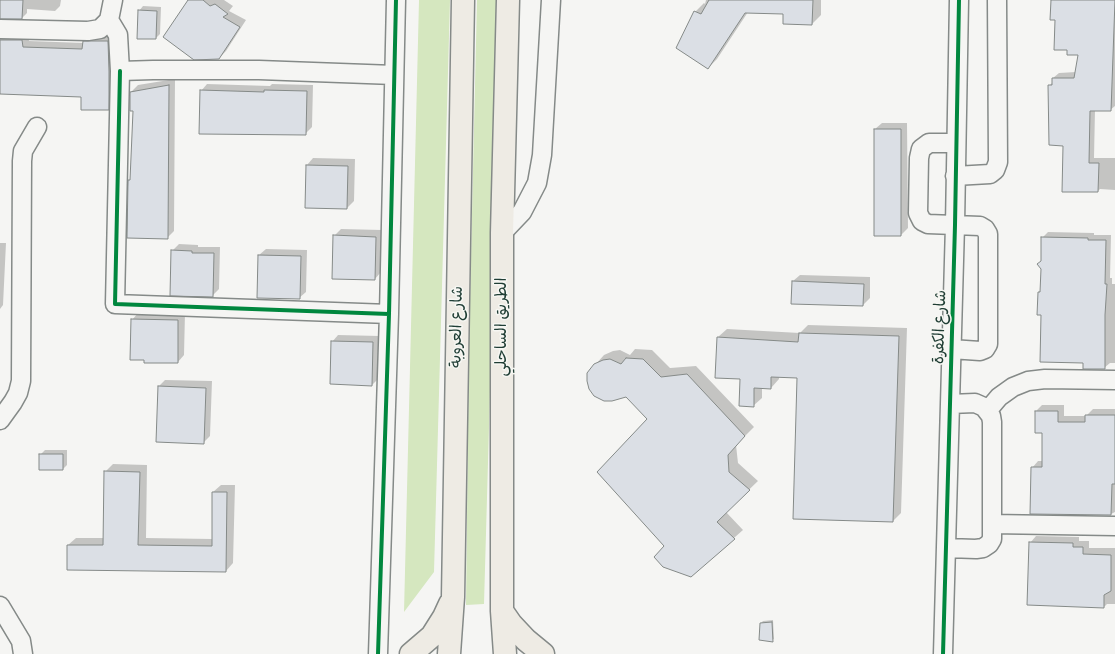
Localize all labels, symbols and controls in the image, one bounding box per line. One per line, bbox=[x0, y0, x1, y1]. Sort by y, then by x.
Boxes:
street label: الطريق الساحلي bbox=[492, 278, 512, 376]
street label: شارع العروبة bbox=[447, 286, 467, 368]
street label: شارع الكفرة bbox=[929, 290, 951, 364]

